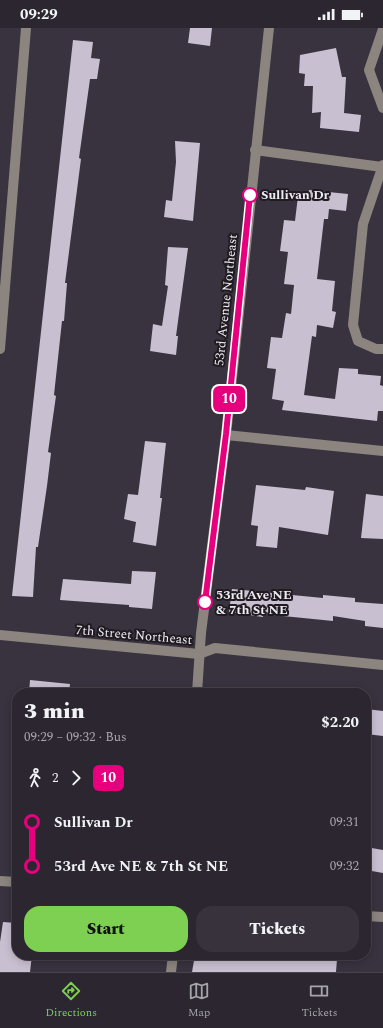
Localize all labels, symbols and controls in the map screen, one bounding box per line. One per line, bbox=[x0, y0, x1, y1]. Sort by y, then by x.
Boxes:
text: 09:29 bbox=[20, 3, 58, 26]
place label: Sullivan Dr bbox=[261, 185, 330, 205]
marker: Sullivan Dr bbox=[242, 187, 258, 203]
street label: 53rd Avenue Northeast bbox=[209, 233, 243, 367]
line badge: 10 bbox=[211, 386, 247, 412]
text: 10 bbox=[221, 388, 237, 409]
place label: 53rd Ave NE & 7th St NE bbox=[216, 585, 292, 620]
marker: 53rd Ave NE & 7th St NE bbox=[197, 594, 213, 610]
street label: 7th Street Northeast bbox=[75, 620, 193, 650]
text: 3 min bbox=[24, 695, 85, 728]
text: $2.20 bbox=[321, 711, 359, 734]
text: 09:29 – 09:32 · Bus bbox=[24, 727, 127, 747]
icon: walk bbox=[24, 767, 46, 789]
icon: forward bbox=[65, 767, 87, 789]
text: 10 bbox=[101, 767, 116, 788]
text: 2 bbox=[52, 768, 59, 788]
text: Sullivan Dr bbox=[54, 811, 133, 834]
text: 09:31 bbox=[330, 812, 359, 832]
text: 53rd Ave NE & 7th St NE bbox=[54, 855, 228, 878]
text: 09:32 bbox=[330, 856, 359, 876]
button: Start bbox=[24, 906, 188, 952]
button: Tickets bbox=[196, 906, 359, 952]
tab: Directions bbox=[46, 980, 97, 1021]
tab: Map bbox=[188, 980, 210, 1021]
tab: Tickets bbox=[301, 980, 337, 1021]

